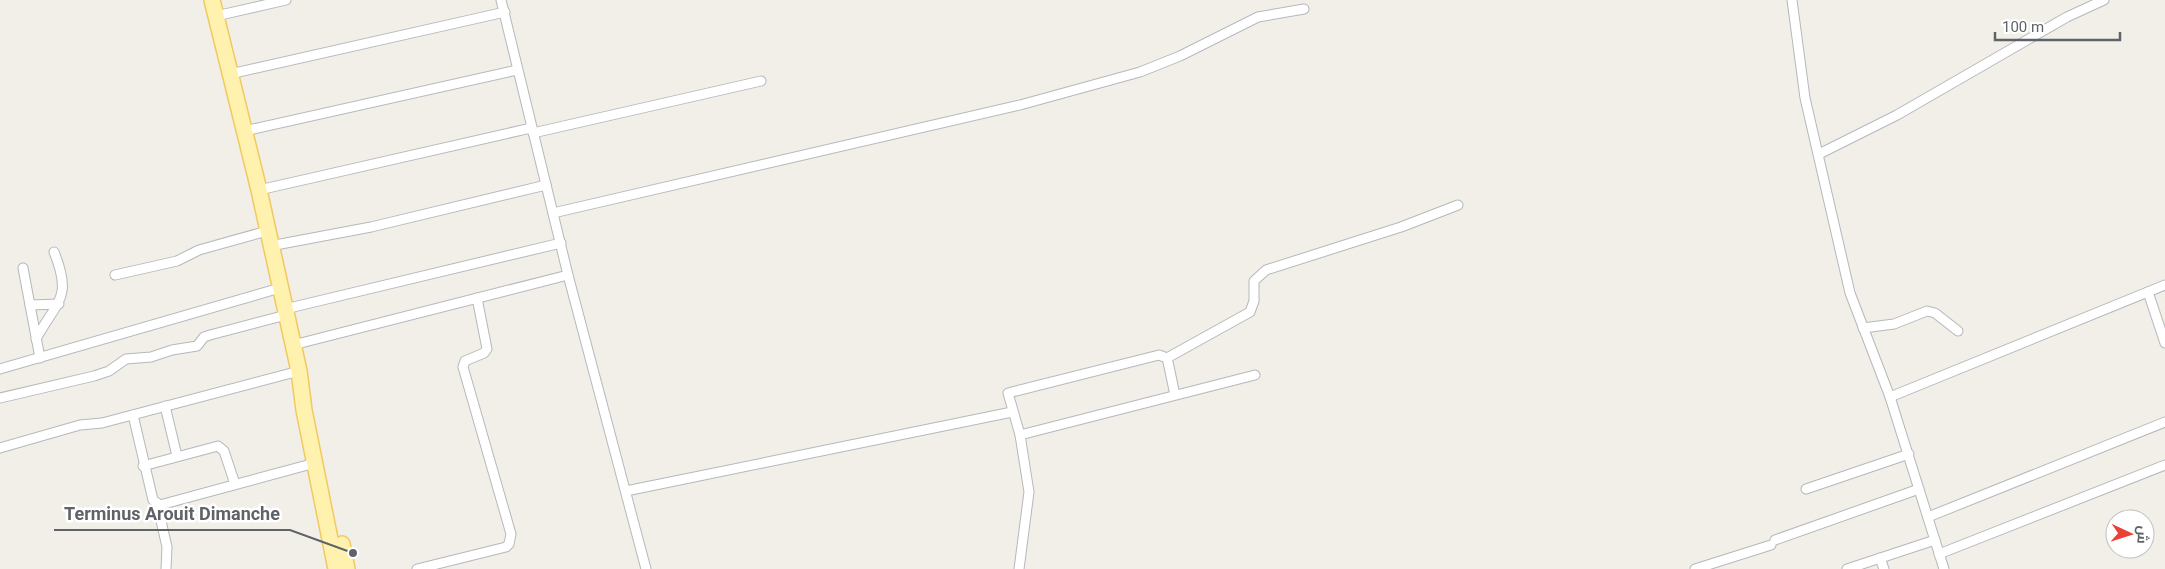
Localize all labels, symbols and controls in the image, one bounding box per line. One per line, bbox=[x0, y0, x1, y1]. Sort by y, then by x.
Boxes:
scale bar bbox=[1995, 10, 2120, 42]
text: 100 m bbox=[2002, 18, 2044, 36]
callout: Terminus Arouit Dimanche bbox=[54, 497, 290, 530]
text: Terminus Arouit Dimanche bbox=[64, 503, 280, 524]
north arrow bbox=[2105, 509, 2155, 559]
text: ش bbox=[2133, 525, 2152, 544]

